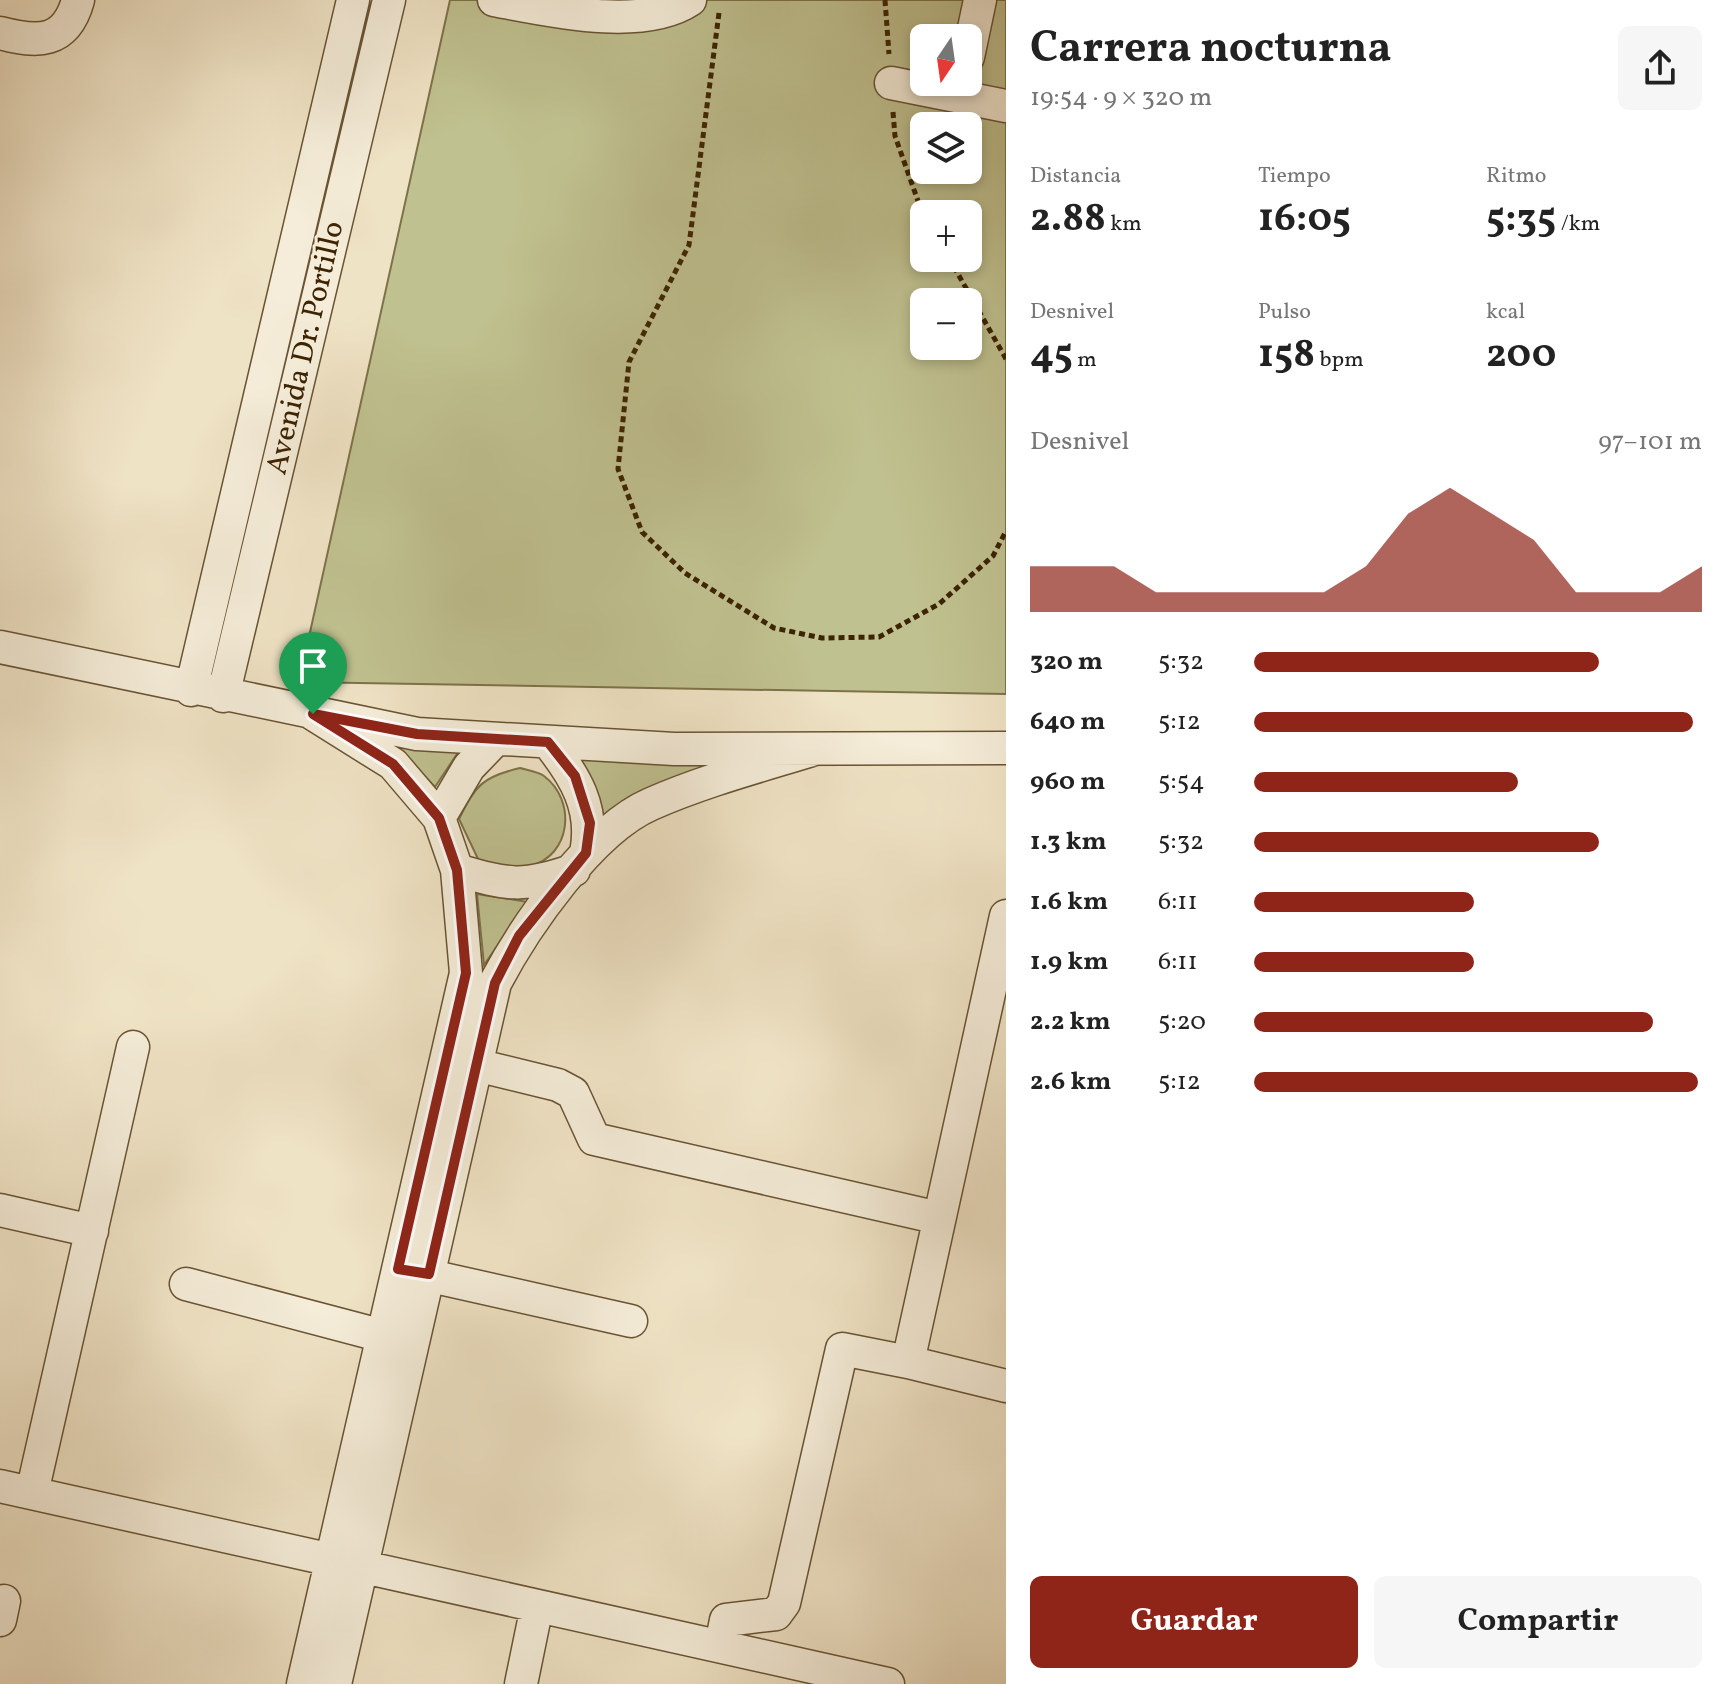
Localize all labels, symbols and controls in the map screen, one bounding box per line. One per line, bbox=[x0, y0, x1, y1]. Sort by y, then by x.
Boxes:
text: Carrera nocturna bbox=[1030, 19, 1392, 80]
north arrow bbox=[910, 24, 982, 96]
map controls bbox=[910, 24, 982, 360]
button: share bbox=[1618, 26, 1702, 110]
text: 19:54 · 9 × 320 m bbox=[1030, 80, 1212, 116]
button: layers bbox=[910, 112, 982, 184]
text: Distancia bbox=[1030, 161, 1121, 192]
text: Tiempo bbox=[1258, 161, 1331, 192]
text: Ritmo bbox=[1486, 161, 1547, 192]
text: 2.88 bbox=[1030, 192, 1106, 248]
text: 16:05 bbox=[1258, 192, 1351, 248]
text: 5:35 bbox=[1486, 192, 1556, 248]
button: + bbox=[910, 200, 982, 272]
text: km bbox=[1106, 209, 1142, 240]
text: /km bbox=[1556, 209, 1600, 240]
street label: Avenida Dr. Portillo bbox=[256, 217, 356, 479]
button: − bbox=[910, 288, 982, 360]
text: Desnivel bbox=[1030, 297, 1114, 328]
text: Pulso bbox=[1258, 297, 1311, 328]
text: kcal bbox=[1486, 297, 1525, 328]
text: 45 bbox=[1030, 328, 1073, 384]
text: 158 bbox=[1258, 328, 1315, 384]
text: 200 bbox=[1486, 328, 1556, 384]
text: m bbox=[1073, 345, 1097, 376]
text: bpm bbox=[1315, 345, 1364, 376]
text: Desnivel bbox=[1030, 424, 1129, 460]
text: 97–101 m bbox=[1598, 424, 1702, 460]
pin bbox=[279, 632, 347, 714]
icon: arrive bbox=[291, 644, 335, 688]
text: 320 m bbox=[1030, 644, 1103, 680]
text: 5:32 bbox=[1158, 644, 1204, 680]
text: 640 m bbox=[1030, 704, 1106, 740]
text: 5:12 bbox=[1158, 704, 1201, 740]
text: 960 m bbox=[1030, 764, 1105, 800]
text: 5:54 bbox=[1158, 764, 1205, 800]
text: 1.3 km bbox=[1030, 824, 1107, 860]
text: 5:32 bbox=[1158, 824, 1204, 860]
text: 1.6 km bbox=[1030, 884, 1108, 920]
text: 6:11 bbox=[1158, 884, 1197, 920]
text: 1.9 km bbox=[1030, 944, 1108, 980]
text: 6:11 bbox=[1158, 944, 1197, 980]
text: 2.2 km bbox=[1030, 1004, 1111, 1040]
text: 5:20 bbox=[1158, 1004, 1206, 1040]
text: 2.6 km bbox=[1030, 1064, 1111, 1100]
text: 5:12 bbox=[1158, 1064, 1201, 1100]
button: Guardar bbox=[1030, 1576, 1358, 1668]
button: Compartir bbox=[1374, 1576, 1702, 1668]

